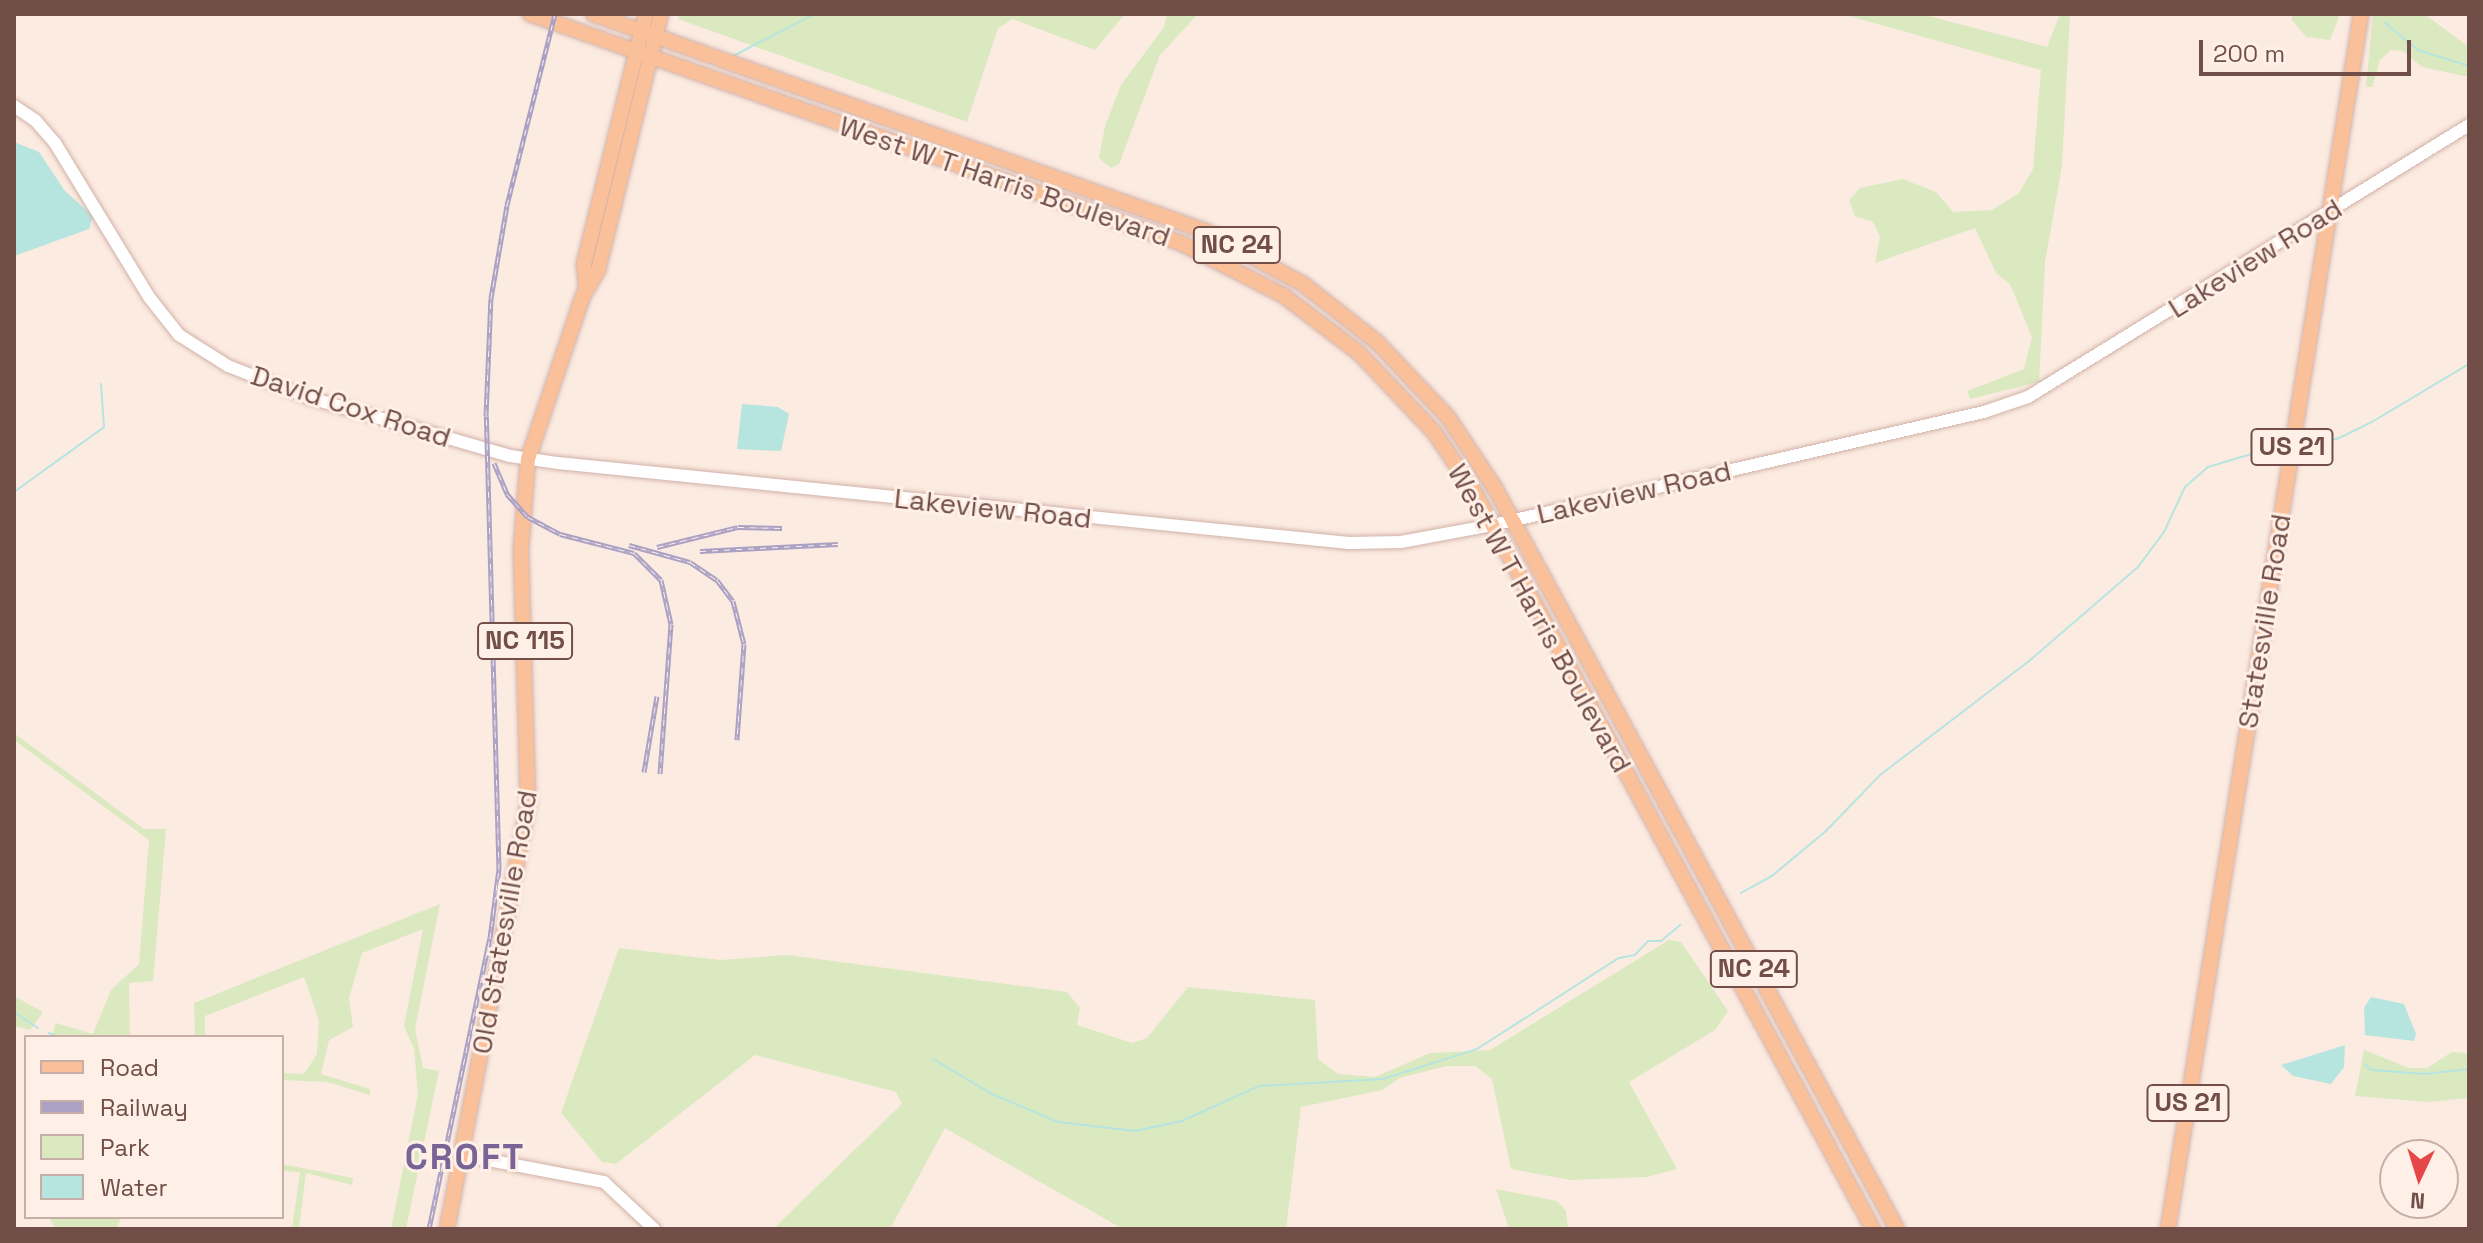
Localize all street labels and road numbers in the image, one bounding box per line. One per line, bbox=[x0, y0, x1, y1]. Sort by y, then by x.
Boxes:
street label: West W T Harris Boulevard bbox=[834, 108, 1176, 254]
street label: Lakeview Road bbox=[2162, 191, 2348, 325]
road number: NC 24 bbox=[1191, 223, 1283, 267]
street label: David Cox Road bbox=[247, 358, 455, 454]
road number: US 21 bbox=[2250, 425, 2334, 469]
street label: Lakeview Road bbox=[1534, 453, 1734, 531]
street label: West W T Harris Boulevard bbox=[1441, 457, 1639, 779]
street label: Lakeview Road bbox=[893, 481, 1093, 535]
street label: Statesville Road bbox=[2230, 511, 2298, 731]
road number: NC 115 bbox=[477, 619, 573, 663]
street label: Old Statesville Road bbox=[464, 787, 544, 1057]
road number: NC 24 bbox=[1708, 947, 1800, 991]
road number: US 21 bbox=[2146, 1081, 2230, 1125]

